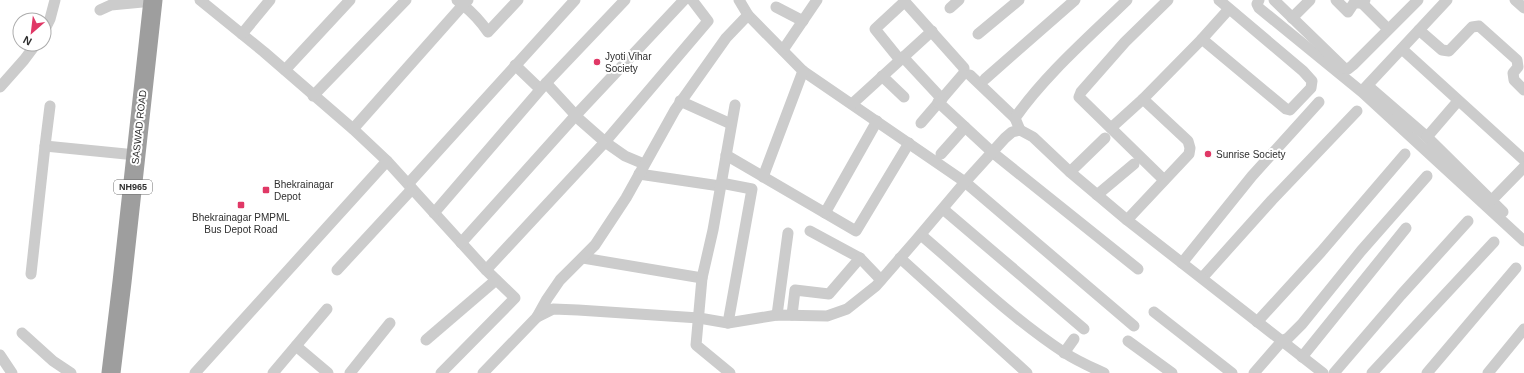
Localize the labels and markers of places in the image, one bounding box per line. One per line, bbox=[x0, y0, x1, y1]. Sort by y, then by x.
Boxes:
place label: Jyoti Vihar Society bbox=[605, 51, 652, 74]
marker: Jyoti Vihar Society bbox=[592, 57, 602, 67]
marker: Sunrise Society bbox=[1203, 149, 1213, 159]
place label: Sunrise Society bbox=[1216, 149, 1285, 160]
place label: Bhekrainagar Depot bbox=[274, 179, 334, 202]
marker: Bhekrainagar Depot bbox=[261, 185, 271, 195]
marker: Bhekrainagar PMPML Bus Depot Road bbox=[236, 200, 246, 210]
place label: Bhekrainagar PMPML Bus Depot Road bbox=[192, 212, 290, 235]

